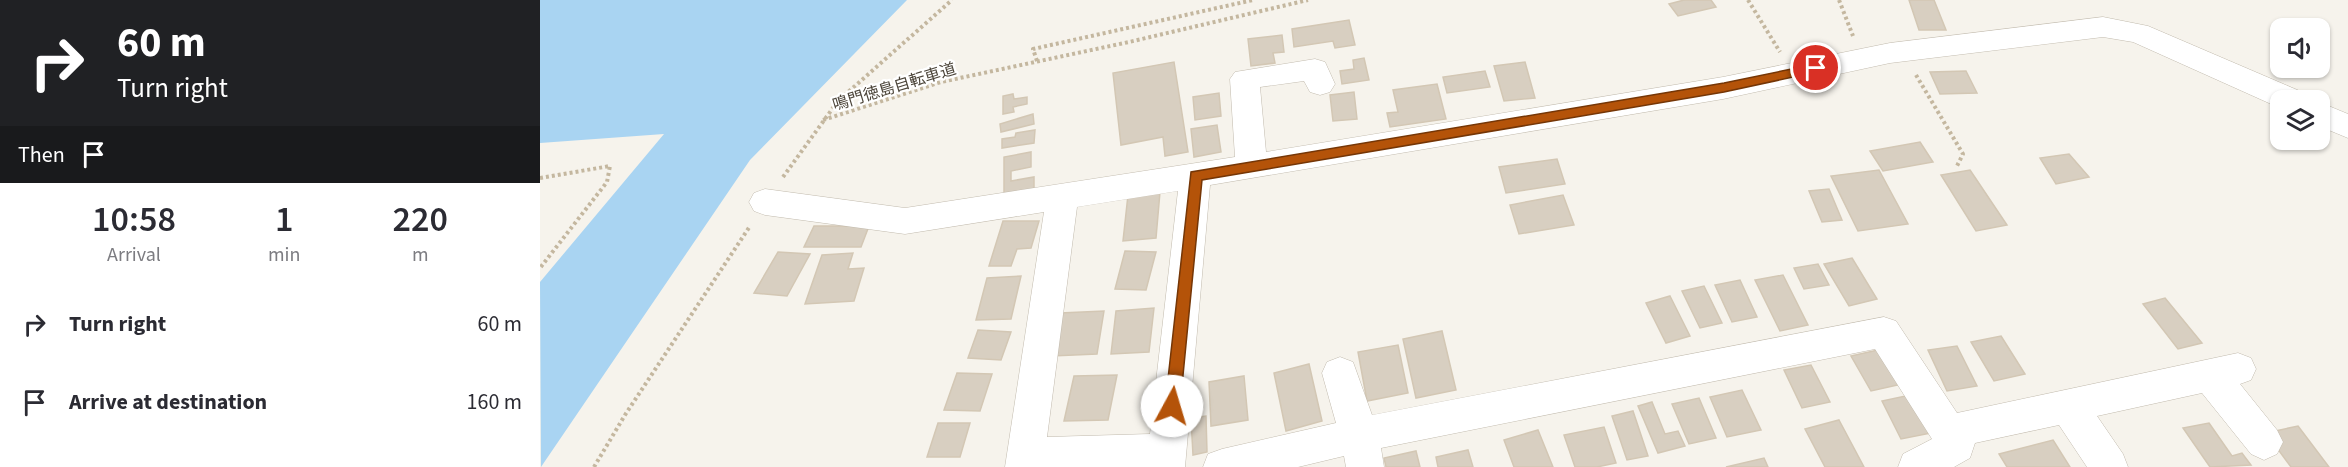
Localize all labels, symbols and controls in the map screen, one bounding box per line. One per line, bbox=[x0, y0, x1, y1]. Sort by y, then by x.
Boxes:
text: 60 m bbox=[117, 13, 206, 73]
map controls bbox=[2270, 18, 2330, 150]
button: sound bbox=[2270, 18, 2330, 78]
icon: right bbox=[18, 24, 96, 102]
pin bbox=[1790, 42, 1841, 93]
icon: arrive bbox=[1799, 51, 1832, 84]
street label: 鳴門徳島自転車道 bbox=[830, 58, 959, 116]
text: Turn right bbox=[117, 69, 228, 108]
button: layers bbox=[2270, 90, 2330, 150]
icon: arrive bbox=[77, 138, 110, 171]
text: Then bbox=[18, 139, 65, 171]
text: 10:58 bbox=[92, 194, 176, 245]
text: 1 bbox=[275, 194, 293, 245]
text: 220 bbox=[392, 194, 448, 245]
text: Arrival bbox=[107, 241, 161, 269]
text: min bbox=[268, 241, 300, 269]
text: m bbox=[412, 241, 428, 269]
icon: right bbox=[18, 308, 51, 341]
text: Turn right bbox=[69, 308, 166, 340]
text: 60 m bbox=[477, 308, 522, 340]
position arrow bbox=[1140, 374, 1204, 438]
icon: arrive bbox=[18, 386, 51, 419]
text: Arrive at destination bbox=[69, 386, 267, 418]
text: 160 m bbox=[467, 386, 522, 418]

